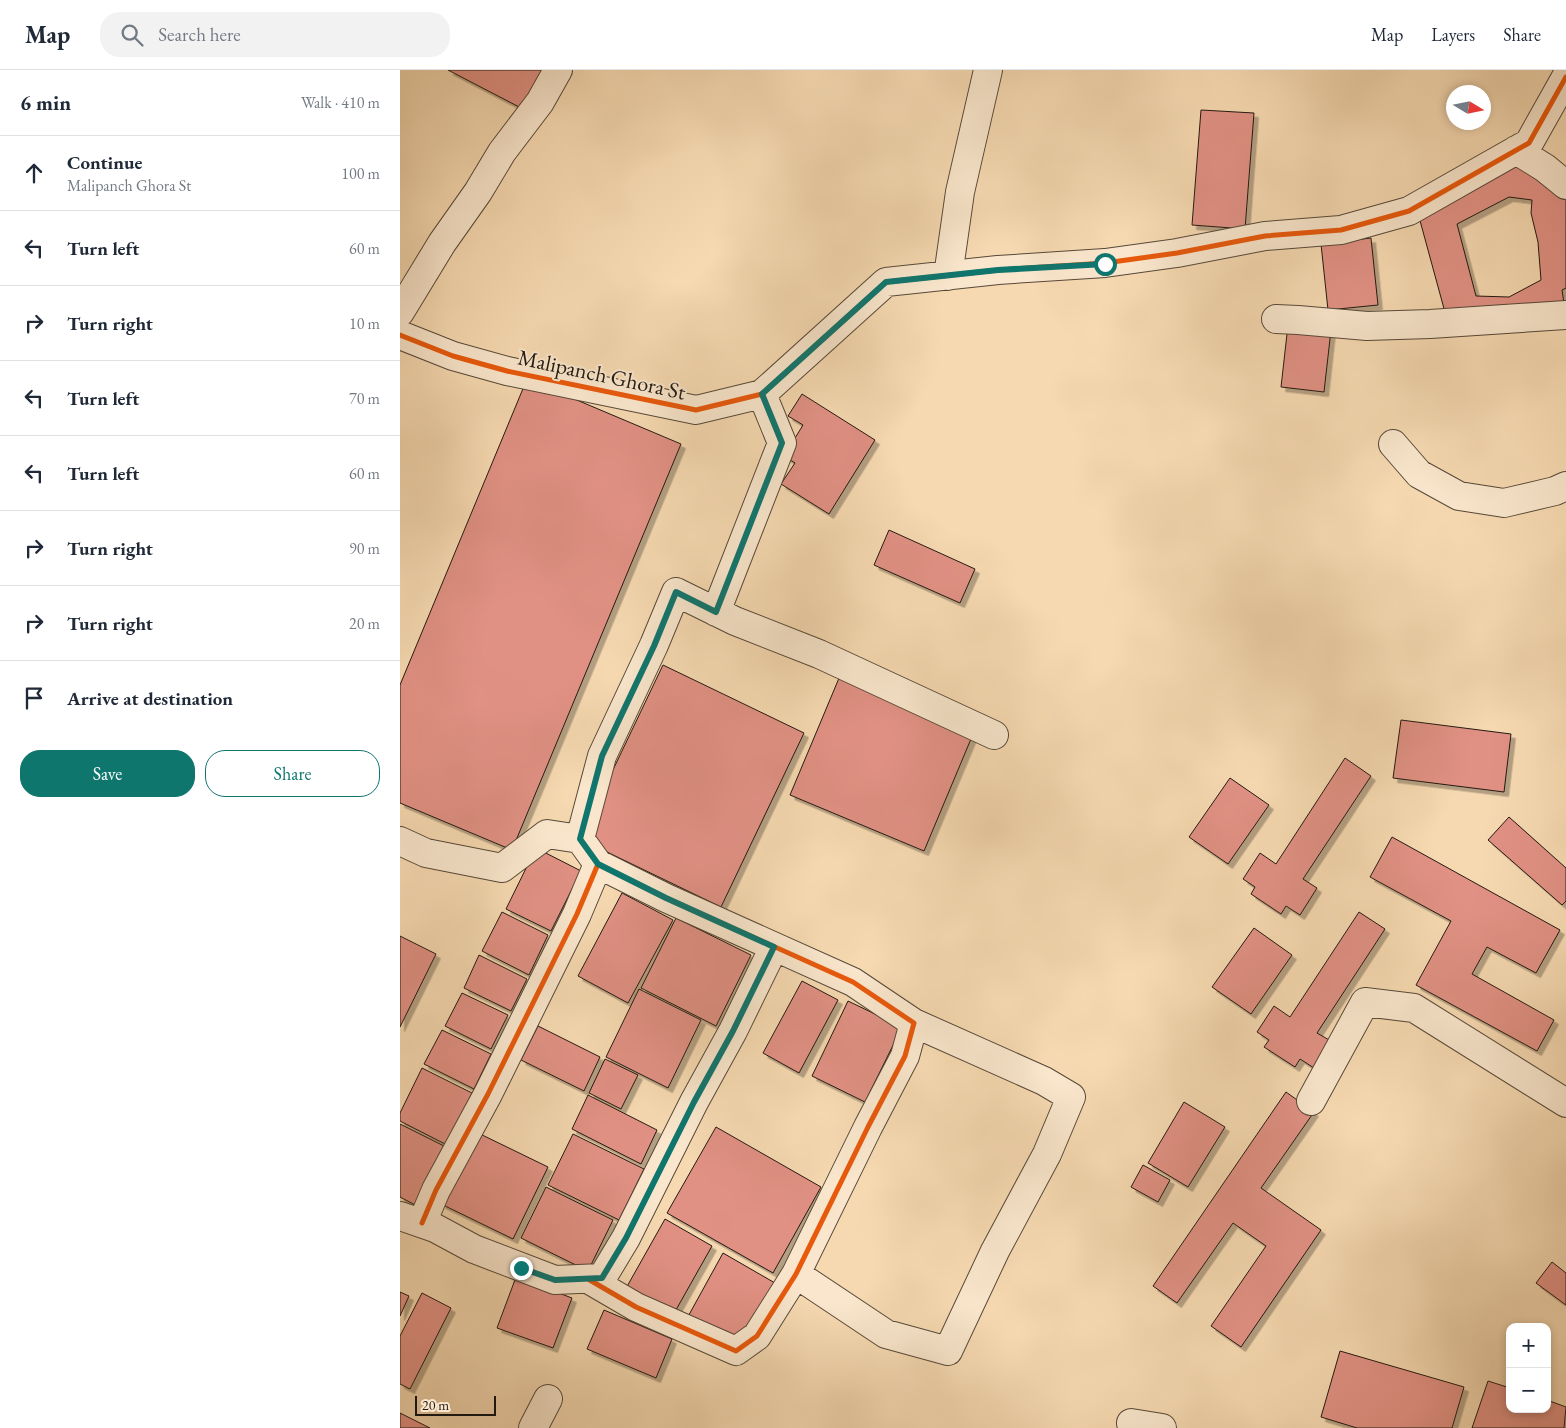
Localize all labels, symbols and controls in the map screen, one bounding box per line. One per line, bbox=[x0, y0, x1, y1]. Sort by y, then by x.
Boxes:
search box bbox=[100, 12, 450, 57]
text: Map bbox=[25, 19, 70, 50]
icon: search bbox=[118, 21, 146, 49]
text: Search here bbox=[158, 22, 241, 47]
text: Map bbox=[1371, 23, 1403, 46]
text: Layers bbox=[1431, 23, 1475, 46]
text: Share bbox=[1503, 23, 1541, 46]
north arrow bbox=[1446, 85, 1491, 130]
text: 6 min bbox=[20, 89, 71, 116]
text: Walk · 410 m bbox=[301, 92, 380, 113]
text: Continue bbox=[67, 150, 142, 175]
icon: ahead bbox=[20, 159, 48, 187]
text: 100 m bbox=[341, 163, 380, 184]
text: Malipanch Ghora St bbox=[67, 175, 191, 196]
icon: left bbox=[20, 234, 48, 262]
text: Turn left bbox=[67, 236, 139, 261]
text: 60 m bbox=[349, 238, 380, 259]
route start bbox=[1094, 253, 1117, 276]
icon: right bbox=[20, 309, 48, 337]
text: Turn right bbox=[67, 311, 153, 336]
text: 10 m bbox=[349, 313, 380, 334]
street label: Malipanch Ghora St bbox=[515, 343, 689, 406]
icon: left bbox=[20, 384, 48, 412]
text: Turn left bbox=[67, 386, 139, 411]
text: 70 m bbox=[349, 388, 380, 409]
icon: left bbox=[20, 459, 48, 487]
text: Turn left bbox=[67, 461, 139, 486]
text: 60 m bbox=[349, 463, 380, 484]
icon: right bbox=[20, 534, 48, 562]
text: Turn right bbox=[67, 536, 153, 561]
text: 90 m bbox=[349, 538, 380, 559]
icon: right bbox=[20, 609, 48, 637]
text: Turn right bbox=[67, 611, 153, 636]
text: 20 m bbox=[349, 613, 380, 634]
icon: arrive bbox=[20, 684, 48, 712]
text: Arrive at destination bbox=[67, 686, 233, 711]
button: Save bbox=[20, 750, 195, 797]
button: Share bbox=[205, 750, 380, 797]
route end bbox=[510, 1257, 533, 1280]
map controls bbox=[1506, 1323, 1551, 1413]
button: + bbox=[1506, 1323, 1551, 1368]
button: − bbox=[1506, 1368, 1551, 1413]
scale bar bbox=[415, 1393, 496, 1416]
text: 20 m bbox=[422, 1396, 449, 1414]

